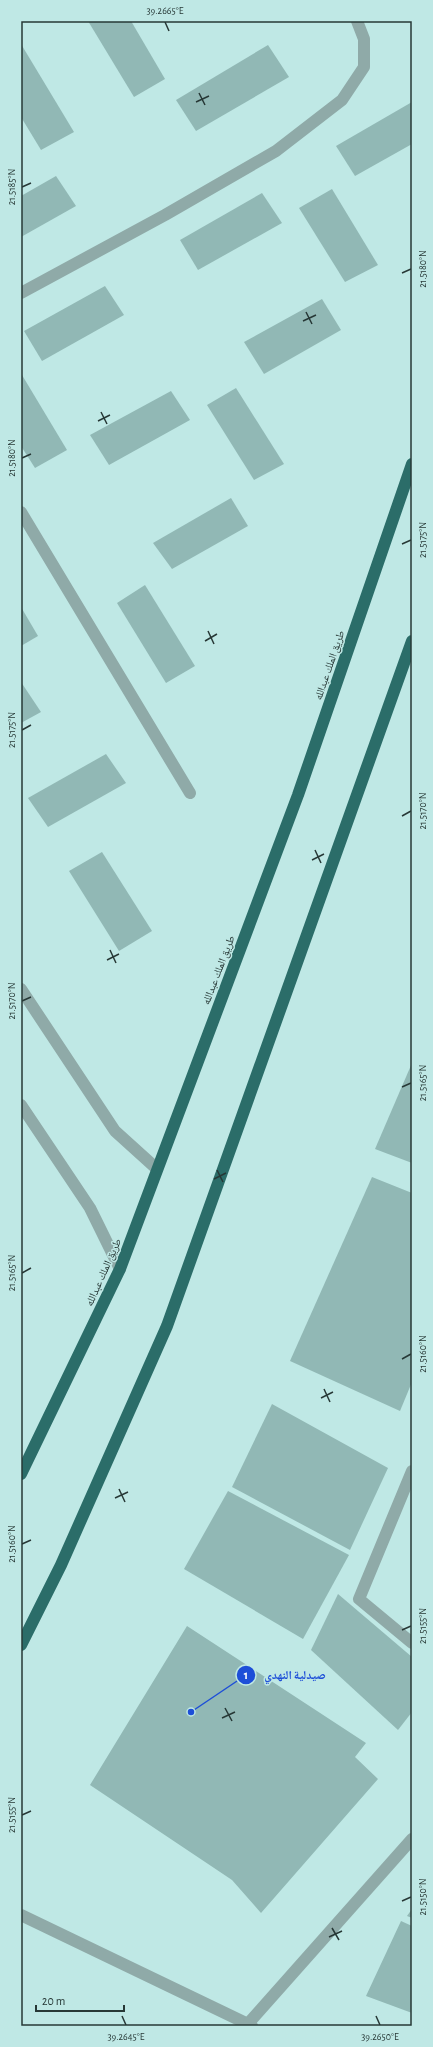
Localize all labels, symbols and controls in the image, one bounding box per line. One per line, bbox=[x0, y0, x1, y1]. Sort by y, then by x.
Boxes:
text: 39.2665°E bbox=[147, 6, 184, 16]
text: 21.5185°N bbox=[7, 169, 17, 205]
text: 21.5180°N bbox=[418, 250, 428, 288]
text: 21.5180°N bbox=[7, 439, 17, 477]
text: 21.5175°N bbox=[418, 522, 428, 558]
street label: طريق الملك عبدالله bbox=[312, 629, 348, 702]
text: 21.5175°N bbox=[7, 712, 17, 748]
text: 21.5170°N bbox=[418, 792, 428, 830]
street label: طريق الملك عبدالله bbox=[200, 934, 238, 1007]
text: 21.5170°N bbox=[7, 982, 17, 1020]
text: 21.5165°N bbox=[418, 1065, 428, 1101]
street label: طريق الملك عبدالله bbox=[84, 1237, 124, 1308]
text: 21.5165°N bbox=[7, 1255, 17, 1291]
text: 21.5160°N bbox=[418, 1335, 428, 1373]
text: 21.5160°N bbox=[7, 1525, 17, 1563]
text: 21.5155°N bbox=[418, 1608, 428, 1644]
callout: صيدلية النهدي bbox=[236, 1663, 333, 1687]
text: 1 bbox=[244, 1669, 248, 1681]
text: صيدلية النهدي bbox=[264, 1669, 326, 1685]
text: 21.5155°N bbox=[7, 1797, 17, 1833]
text: 21.5150°N bbox=[418, 1878, 428, 1916]
scale bar bbox=[36, 1987, 124, 2013]
text: 20 m bbox=[42, 1995, 65, 2007]
text: 39.2645°E bbox=[107, 2032, 145, 2042]
text: 39.2650°E bbox=[361, 2032, 399, 2042]

